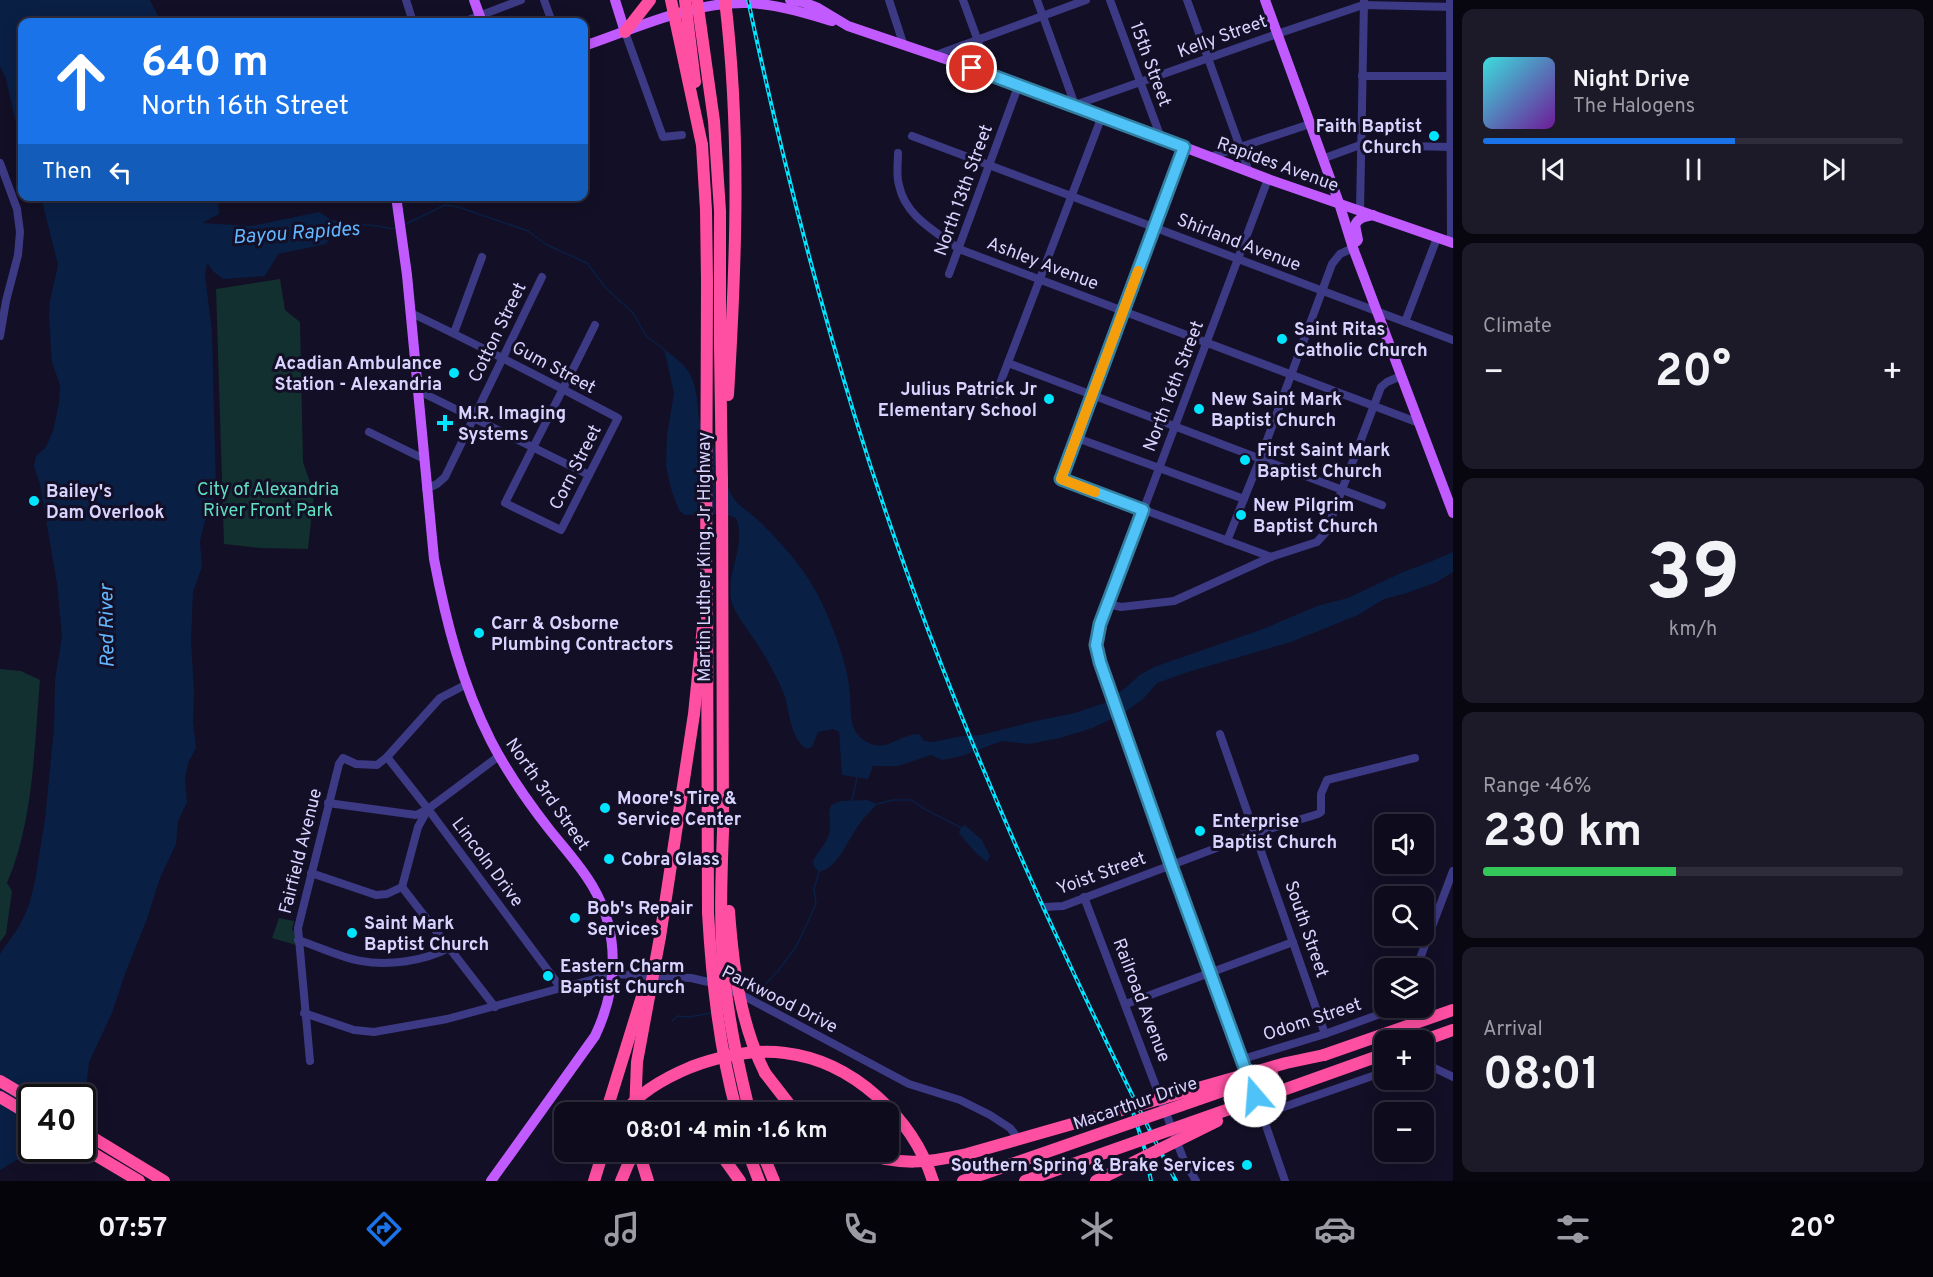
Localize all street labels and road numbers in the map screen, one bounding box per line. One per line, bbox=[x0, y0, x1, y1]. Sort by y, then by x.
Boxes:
street label: Kelly Street bbox=[1174, 11, 1271, 64]
street label: 15th Street bbox=[1124, 19, 1175, 110]
street label: North 13th Street bbox=[930, 122, 999, 259]
street label: Rapides Avenue bbox=[1213, 133, 1342, 198]
street label: Shirland Avenue bbox=[1173, 209, 1304, 278]
street label: Ashley Avenue bbox=[983, 233, 1102, 296]
street label: Cotton Street bbox=[464, 279, 532, 387]
street label: North 16th Street bbox=[1139, 318, 1210, 455]
street label: Gum Street bbox=[507, 337, 599, 400]
street label: Corn Street bbox=[545, 421, 608, 514]
street label: Martin Luther King, Jr Highway bbox=[694, 432, 717, 682]
street label: North 3rd Street bbox=[499, 734, 594, 856]
street label: Fairfield Avenue bbox=[275, 786, 328, 917]
street label: Lincoln Drive bbox=[446, 814, 528, 912]
street label: Yoist Street bbox=[1054, 848, 1149, 901]
street label: South Street bbox=[1278, 878, 1333, 981]
street label: Railroad Avenue bbox=[1106, 935, 1175, 1066]
street label: Parkwood Drive bbox=[717, 961, 841, 1039]
street label: Odom Street bbox=[1260, 994, 1365, 1047]
street label: Macarthur Drive bbox=[1070, 1072, 1201, 1136]

